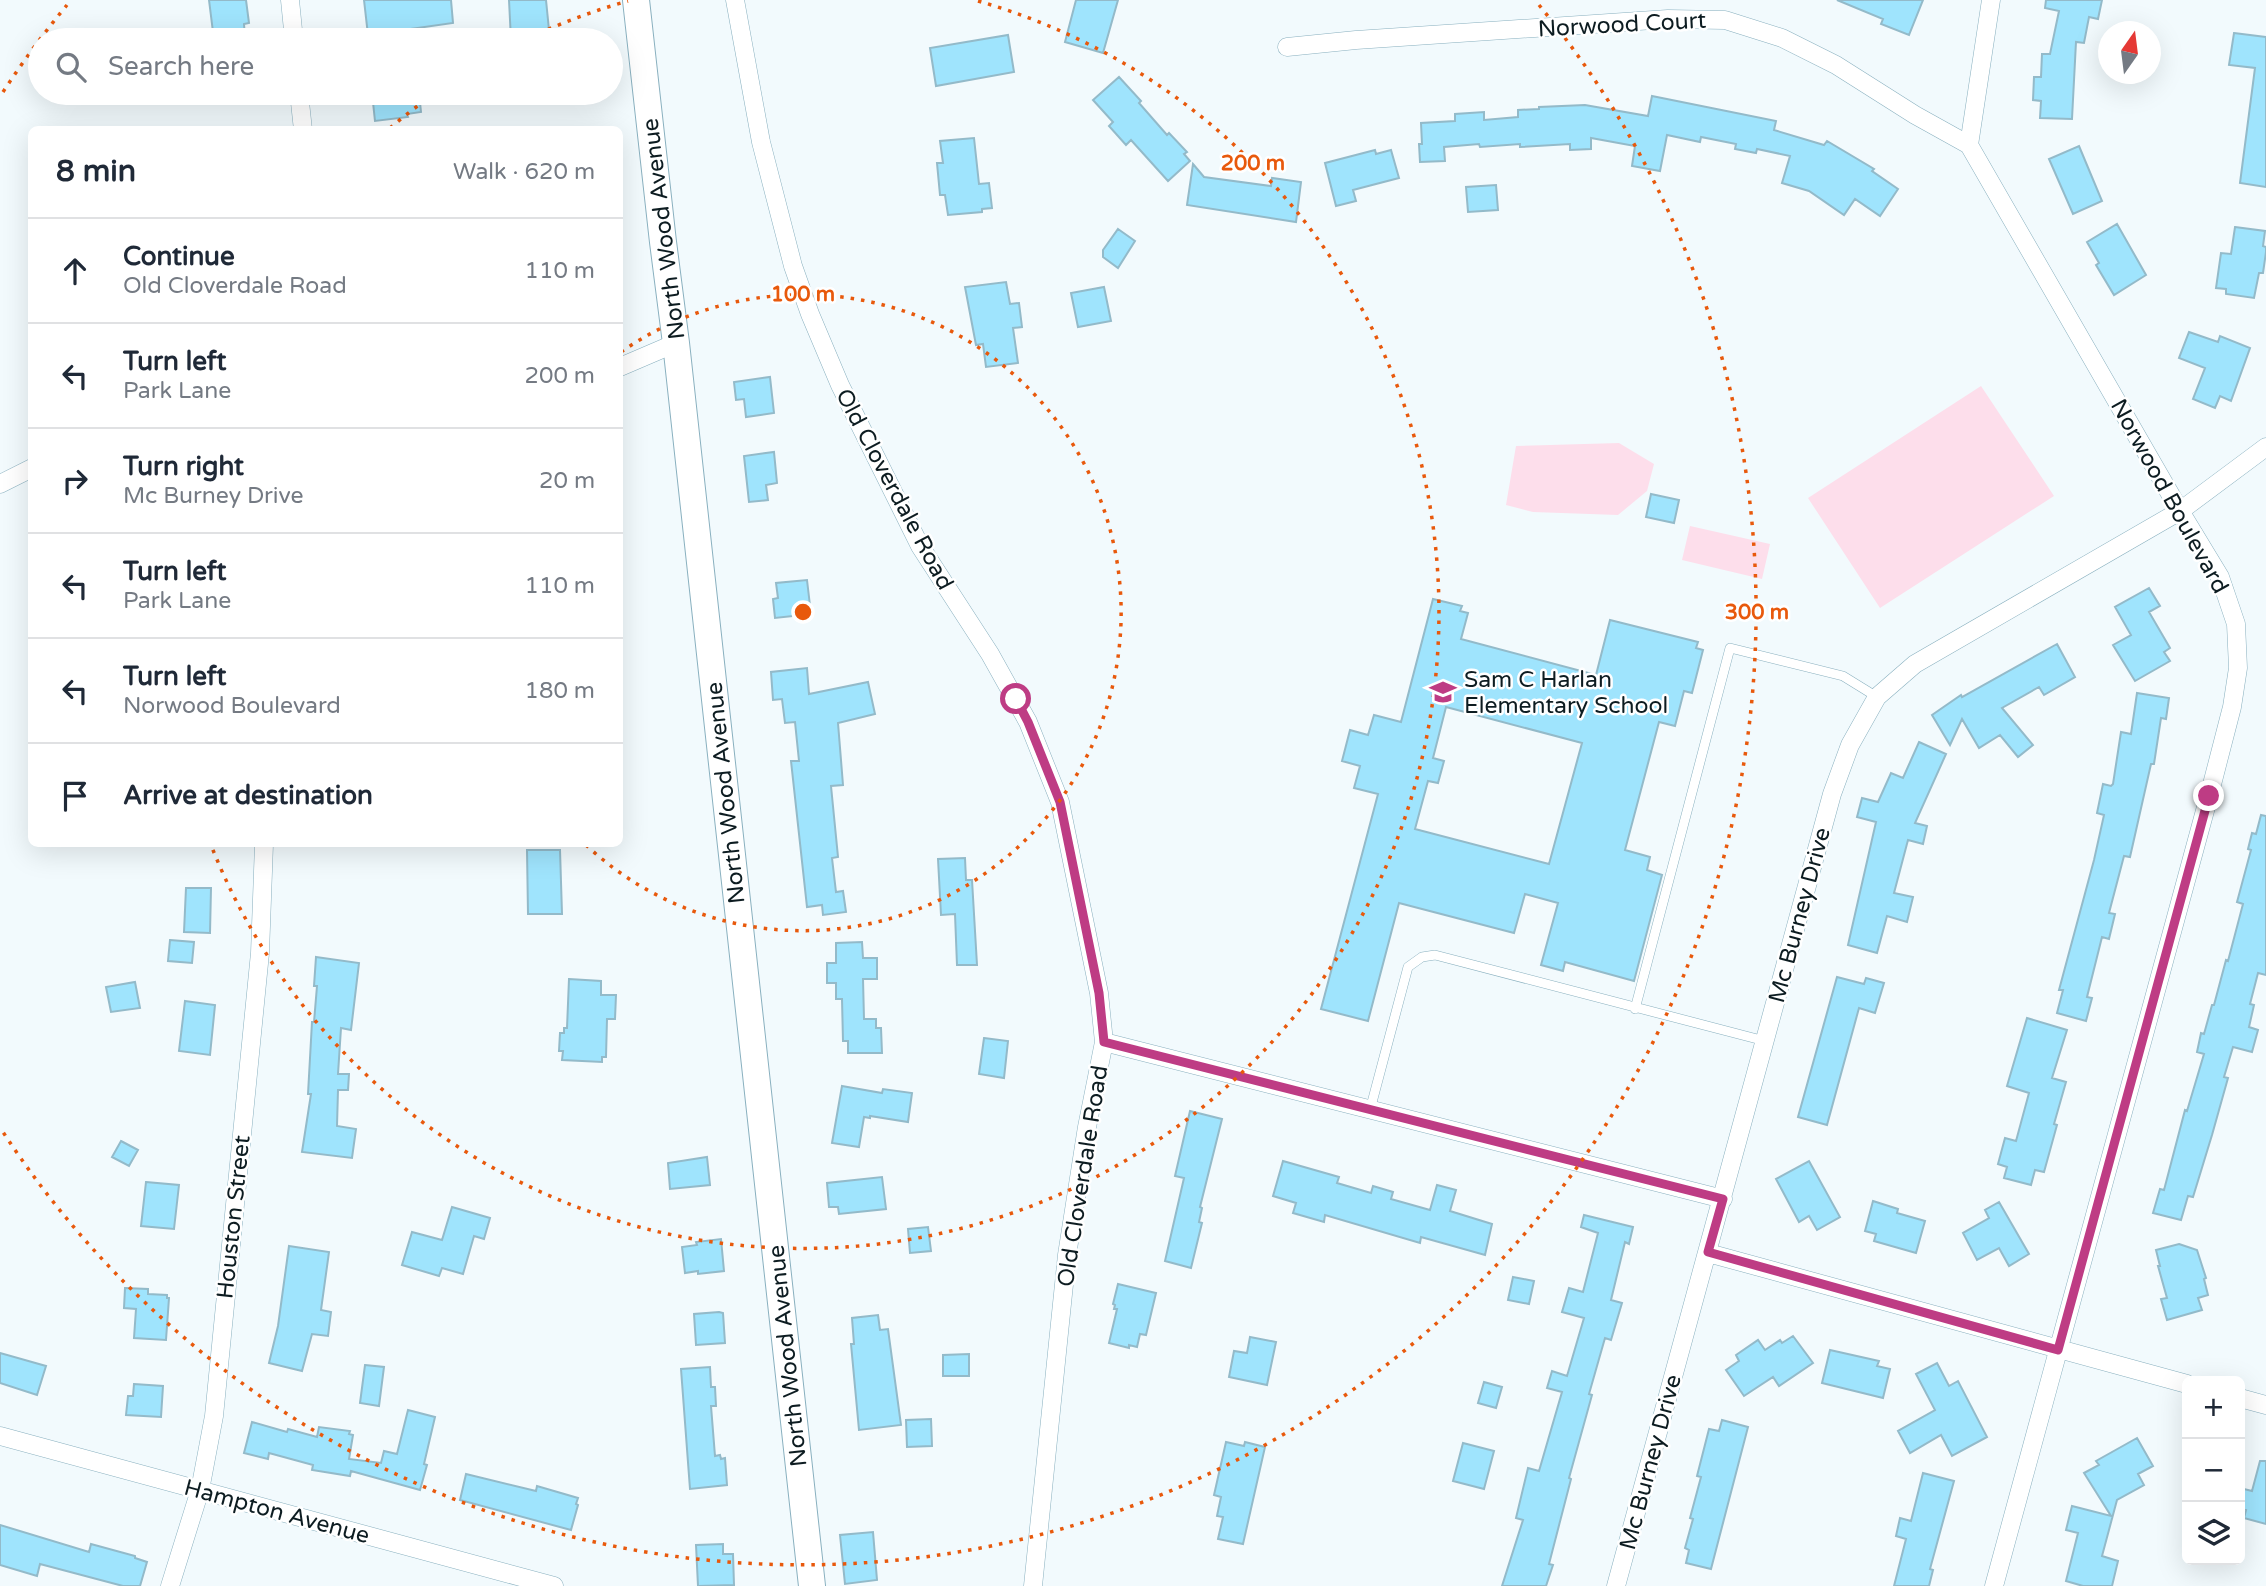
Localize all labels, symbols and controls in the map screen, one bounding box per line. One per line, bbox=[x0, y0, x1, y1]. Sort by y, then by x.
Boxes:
street label: Norwood Court bbox=[1537, 7, 1707, 43]
north arrow bbox=[2098, 21, 2161, 84]
search box bbox=[28, 28, 623, 105]
icon: search bbox=[52, 48, 90, 86]
text: Search here bbox=[108, 51, 254, 82]
street label: North Wood Avenue bbox=[637, 117, 691, 341]
text: 200 m bbox=[1221, 151, 1285, 176]
text: 8 min bbox=[56, 153, 136, 190]
text: Walk · 620 m bbox=[453, 158, 595, 186]
text: Continue bbox=[123, 241, 235, 272]
icon: ahead bbox=[56, 252, 94, 290]
text: 110 m bbox=[525, 257, 595, 285]
text: Old Cloverdale Road bbox=[123, 272, 347, 300]
text: 100 m bbox=[771, 282, 835, 307]
text: Turn left bbox=[123, 346, 226, 377]
icon: left bbox=[56, 357, 94, 395]
text: 200 m bbox=[525, 362, 595, 390]
text: Park Lane bbox=[123, 377, 231, 405]
street label: Old Cloverdale Road bbox=[829, 384, 959, 595]
street label: Norwood Boulevard bbox=[2104, 394, 2234, 599]
text: Turn right bbox=[123, 451, 244, 482]
icon: right bbox=[56, 462, 94, 500]
text: 20 m bbox=[539, 467, 595, 495]
text: Mc Burney Drive bbox=[123, 482, 304, 510]
text: Turn left bbox=[123, 556, 226, 587]
icon: left bbox=[56, 567, 94, 605]
text: 110 m bbox=[525, 572, 595, 600]
text: Park Lane bbox=[123, 587, 231, 615]
centre of rings bbox=[791, 600, 815, 624]
text: 300 m bbox=[1725, 600, 1789, 625]
text: Turn left bbox=[123, 661, 226, 692]
place label: Sam C Harlan Elementary School bbox=[1464, 666, 1668, 720]
icon: left bbox=[56, 672, 94, 710]
text: 180 m bbox=[525, 677, 595, 705]
school or university icon: Sam C Harlan Elementary School bbox=[1428, 677, 1458, 707]
street label: North Wood Avenue bbox=[700, 681, 752, 905]
route start bbox=[1000, 683, 1031, 714]
text: Norwood Boulevard bbox=[123, 692, 341, 720]
icon: arrive bbox=[56, 777, 94, 815]
text: Arrive at destination bbox=[123, 780, 373, 811]
route end bbox=[2193, 780, 2224, 811]
street label: Mc Burney Drive bbox=[1763, 824, 1837, 1006]
street label: Old Cloverdale Road bbox=[1052, 1063, 1114, 1289]
street label: Houston Street bbox=[211, 1134, 257, 1300]
street label: North Wood Avenue bbox=[762, 1244, 814, 1468]
street label: Mc Burney Drive bbox=[1614, 1371, 1688, 1553]
map controls bbox=[2182, 1376, 2245, 1565]
button: + bbox=[2182, 1376, 2245, 1439]
button: − bbox=[2182, 1439, 2245, 1502]
street label: Hampton Avenue bbox=[181, 1474, 372, 1550]
button: layers bbox=[2182, 1502, 2245, 1565]

